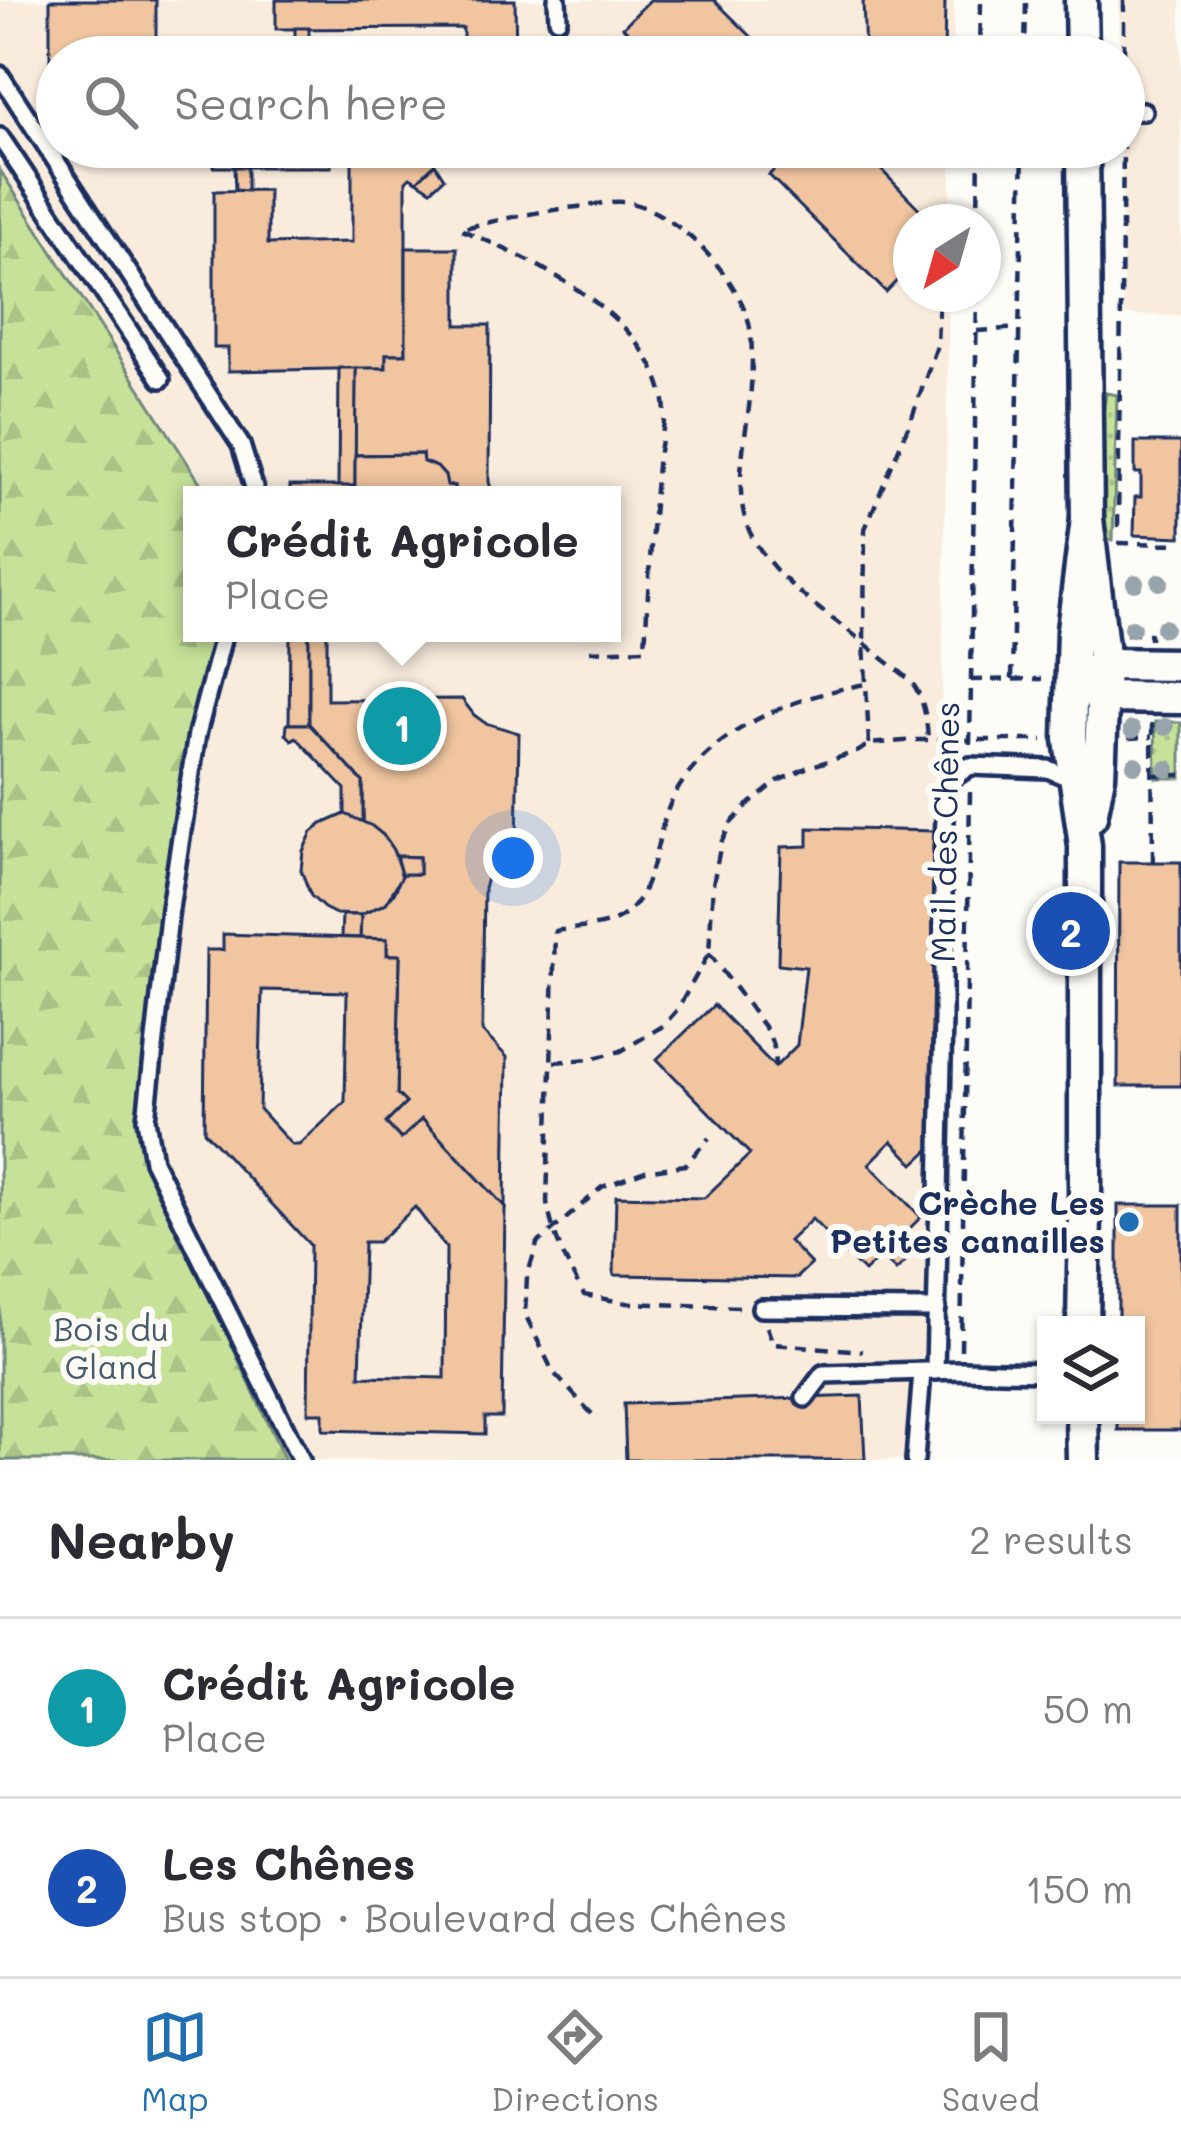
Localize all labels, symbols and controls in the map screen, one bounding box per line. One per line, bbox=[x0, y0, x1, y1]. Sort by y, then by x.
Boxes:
search box bbox=[36, 36, 1145, 168]
icon: search bbox=[78, 69, 144, 135]
text: Search here bbox=[174, 73, 448, 131]
north arrow bbox=[893, 204, 1001, 312]
popup bbox=[183, 486, 621, 642]
text: Crédit Agricole bbox=[225, 510, 579, 568]
text: Place bbox=[225, 568, 330, 619]
pin: 1 bbox=[363, 681, 441, 771]
street label: Mail des Chênes bbox=[920, 701, 967, 963]
your location bbox=[483, 828, 543, 888]
pin: 2 bbox=[1032, 886, 1110, 976]
place label: Crèche Les Petites canailles bbox=[830, 1180, 1105, 1261]
marker: Crèche Les Petites canailles bbox=[1116, 1209, 1142, 1235]
park label: Bois du Gland bbox=[53, 1306, 169, 1387]
map controls bbox=[1037, 1316, 1145, 1424]
button: layers bbox=[1037, 1316, 1145, 1424]
text: Nearby bbox=[48, 1505, 235, 1572]
text: 2 results bbox=[969, 1513, 1133, 1564]
text: Crédit Agricole bbox=[162, 1653, 516, 1711]
text: 1 bbox=[78, 1682, 96, 1733]
text: 50 m bbox=[1043, 1682, 1133, 1733]
text: Place bbox=[162, 1711, 267, 1762]
text: Les Chênes bbox=[162, 1833, 416, 1891]
text: 2 bbox=[76, 1862, 98, 1913]
text: 150 m bbox=[1025, 1862, 1133, 1913]
text: Bus stop · Boulevard des Chênes bbox=[162, 1891, 788, 1942]
tab: Map bbox=[141, 2004, 209, 2119]
tab: Directions bbox=[491, 2004, 659, 2119]
tab: Saved bbox=[942, 2004, 1040, 2119]

